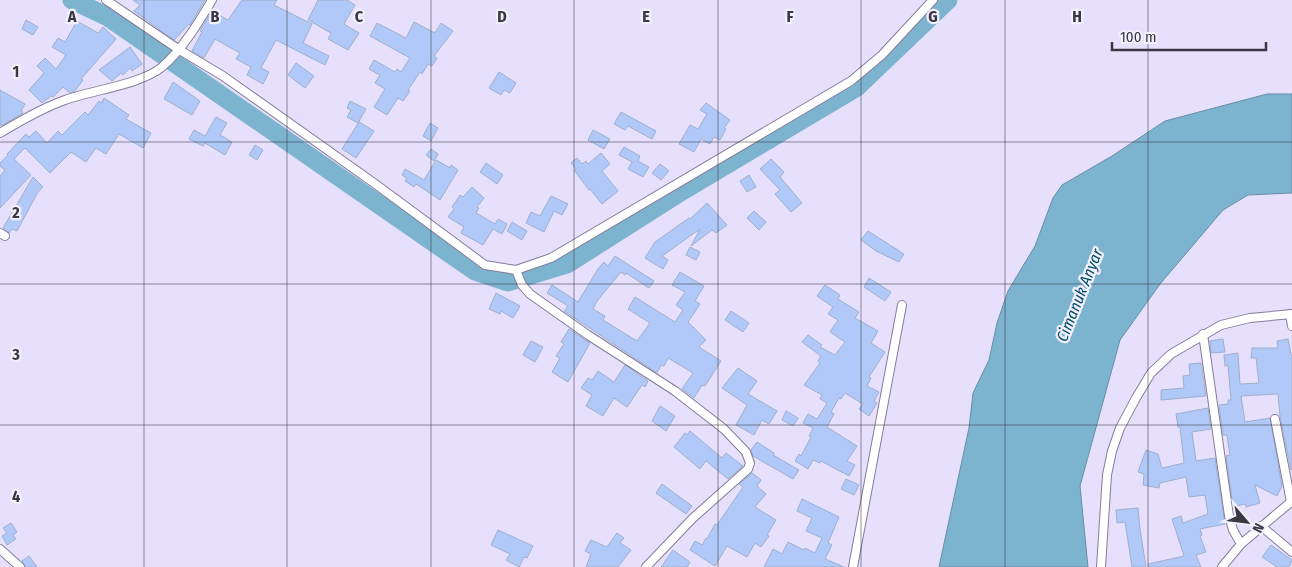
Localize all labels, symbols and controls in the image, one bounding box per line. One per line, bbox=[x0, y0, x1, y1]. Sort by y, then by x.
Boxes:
text: A bbox=[67, 7, 77, 26]
text: B bbox=[211, 7, 220, 26]
text: C bbox=[355, 7, 364, 26]
text: D bbox=[497, 7, 507, 26]
text: E bbox=[642, 7, 650, 26]
text: F bbox=[786, 7, 794, 26]
text: G bbox=[928, 7, 938, 26]
text: H bbox=[1072, 7, 1082, 26]
scale bar bbox=[1112, 20, 1266, 52]
text: 100 m bbox=[1120, 28, 1157, 46]
text: 1 bbox=[13, 62, 19, 81]
text: 2 bbox=[11, 203, 20, 222]
water label: Cimanuk Anyar bbox=[1052, 246, 1107, 344]
text: 3 bbox=[11, 345, 20, 364]
text: 4 bbox=[12, 487, 20, 506]
north arrow bbox=[1222, 497, 1272, 547]
text: N bbox=[1249, 520, 1268, 536]

